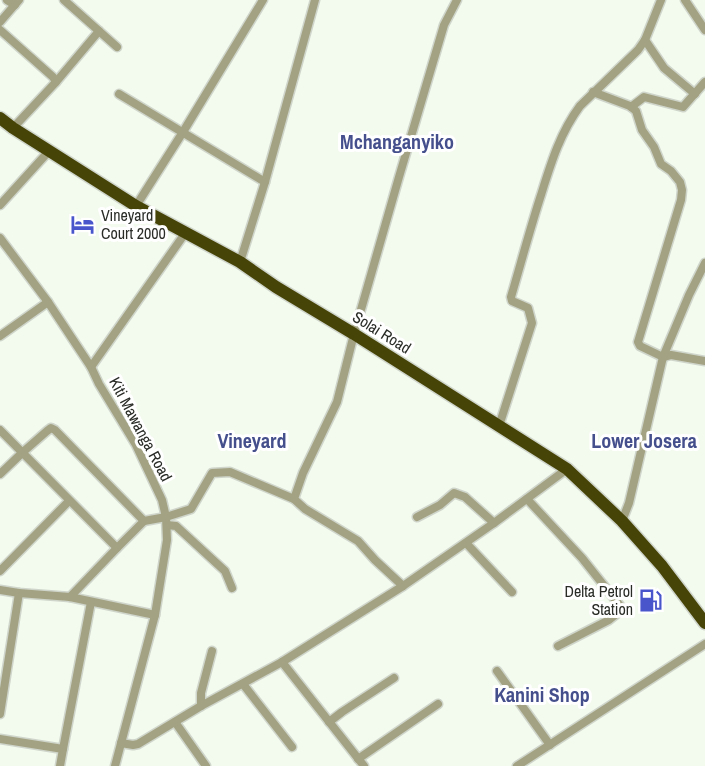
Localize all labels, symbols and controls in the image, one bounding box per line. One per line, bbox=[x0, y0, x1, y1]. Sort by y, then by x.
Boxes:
district label: Mchanganyiko bbox=[340, 128, 454, 155]
place label: Vineyard Court 2000 bbox=[101, 204, 166, 244]
hotel icon: Vineyard Court 2000 bbox=[70, 211, 96, 237]
street label: Solai Road bbox=[349, 305, 415, 359]
street label: Kiti Mawanga Road bbox=[104, 373, 178, 485]
district label: Vineyard bbox=[218, 427, 287, 454]
district label: Lower Josera bbox=[591, 427, 697, 454]
place label: Delta Petrol Station bbox=[564, 580, 633, 620]
fuel station icon: Delta Petrol Station bbox=[638, 587, 664, 613]
district label: Kanini Shop bbox=[494, 681, 590, 708]

